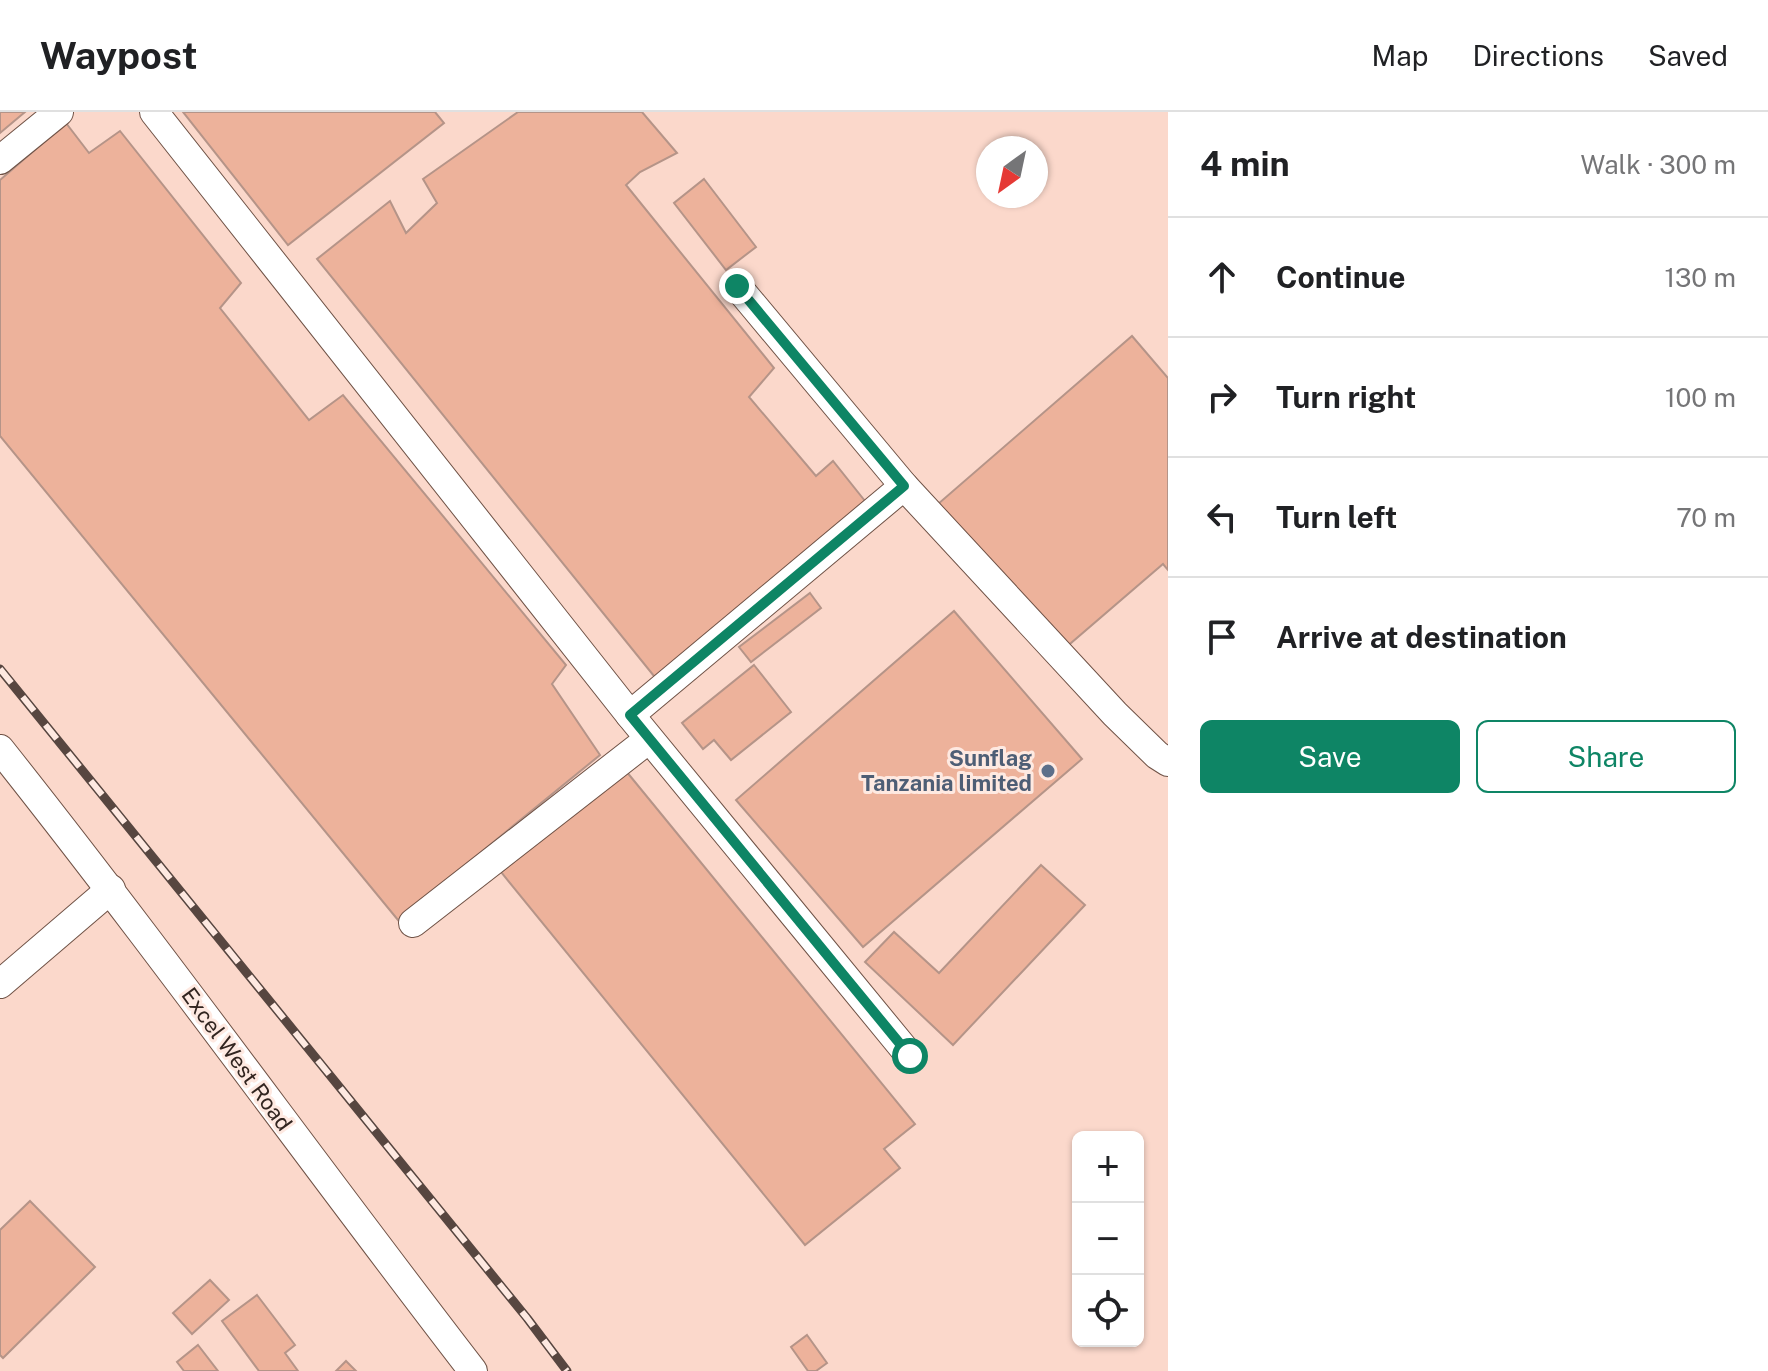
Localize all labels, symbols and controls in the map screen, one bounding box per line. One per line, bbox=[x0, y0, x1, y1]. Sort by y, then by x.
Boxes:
text: Waypost bbox=[40, 33, 198, 78]
text: Map bbox=[1372, 39, 1428, 72]
text: Directions bbox=[1472, 39, 1604, 72]
text: Saved bbox=[1648, 39, 1728, 72]
north arrow bbox=[976, 136, 1048, 208]
text: 4 min bbox=[1200, 144, 1290, 184]
text: Walk · 300 m bbox=[1581, 149, 1736, 180]
icon: ahead bbox=[1200, 255, 1244, 299]
text: Continue bbox=[1276, 259, 1406, 295]
text: 130 m bbox=[1664, 262, 1736, 293]
route end bbox=[719, 268, 755, 304]
icon: right bbox=[1200, 375, 1244, 419]
text: Turn right bbox=[1276, 379, 1416, 415]
text: 100 m bbox=[1665, 382, 1736, 413]
icon: left bbox=[1200, 495, 1244, 539]
text: Turn left bbox=[1276, 499, 1397, 535]
text: 70 m bbox=[1676, 502, 1736, 533]
icon: arrive bbox=[1200, 615, 1244, 659]
text: Arrive at destination bbox=[1276, 619, 1567, 655]
button: Save bbox=[1200, 720, 1460, 793]
button: Share bbox=[1476, 720, 1736, 793]
place label: Sunflag Tanzania limited bbox=[861, 745, 1032, 796]
marker: Sunflag Tanzania limited bbox=[1039, 762, 1057, 780]
street label: Excel West Road bbox=[176, 982, 298, 1136]
route start bbox=[892, 1038, 928, 1074]
map controls bbox=[1072, 1131, 1144, 1347]
button: + bbox=[1072, 1131, 1144, 1203]
button: − bbox=[1072, 1203, 1144, 1275]
button: locate bbox=[1072, 1275, 1144, 1347]

